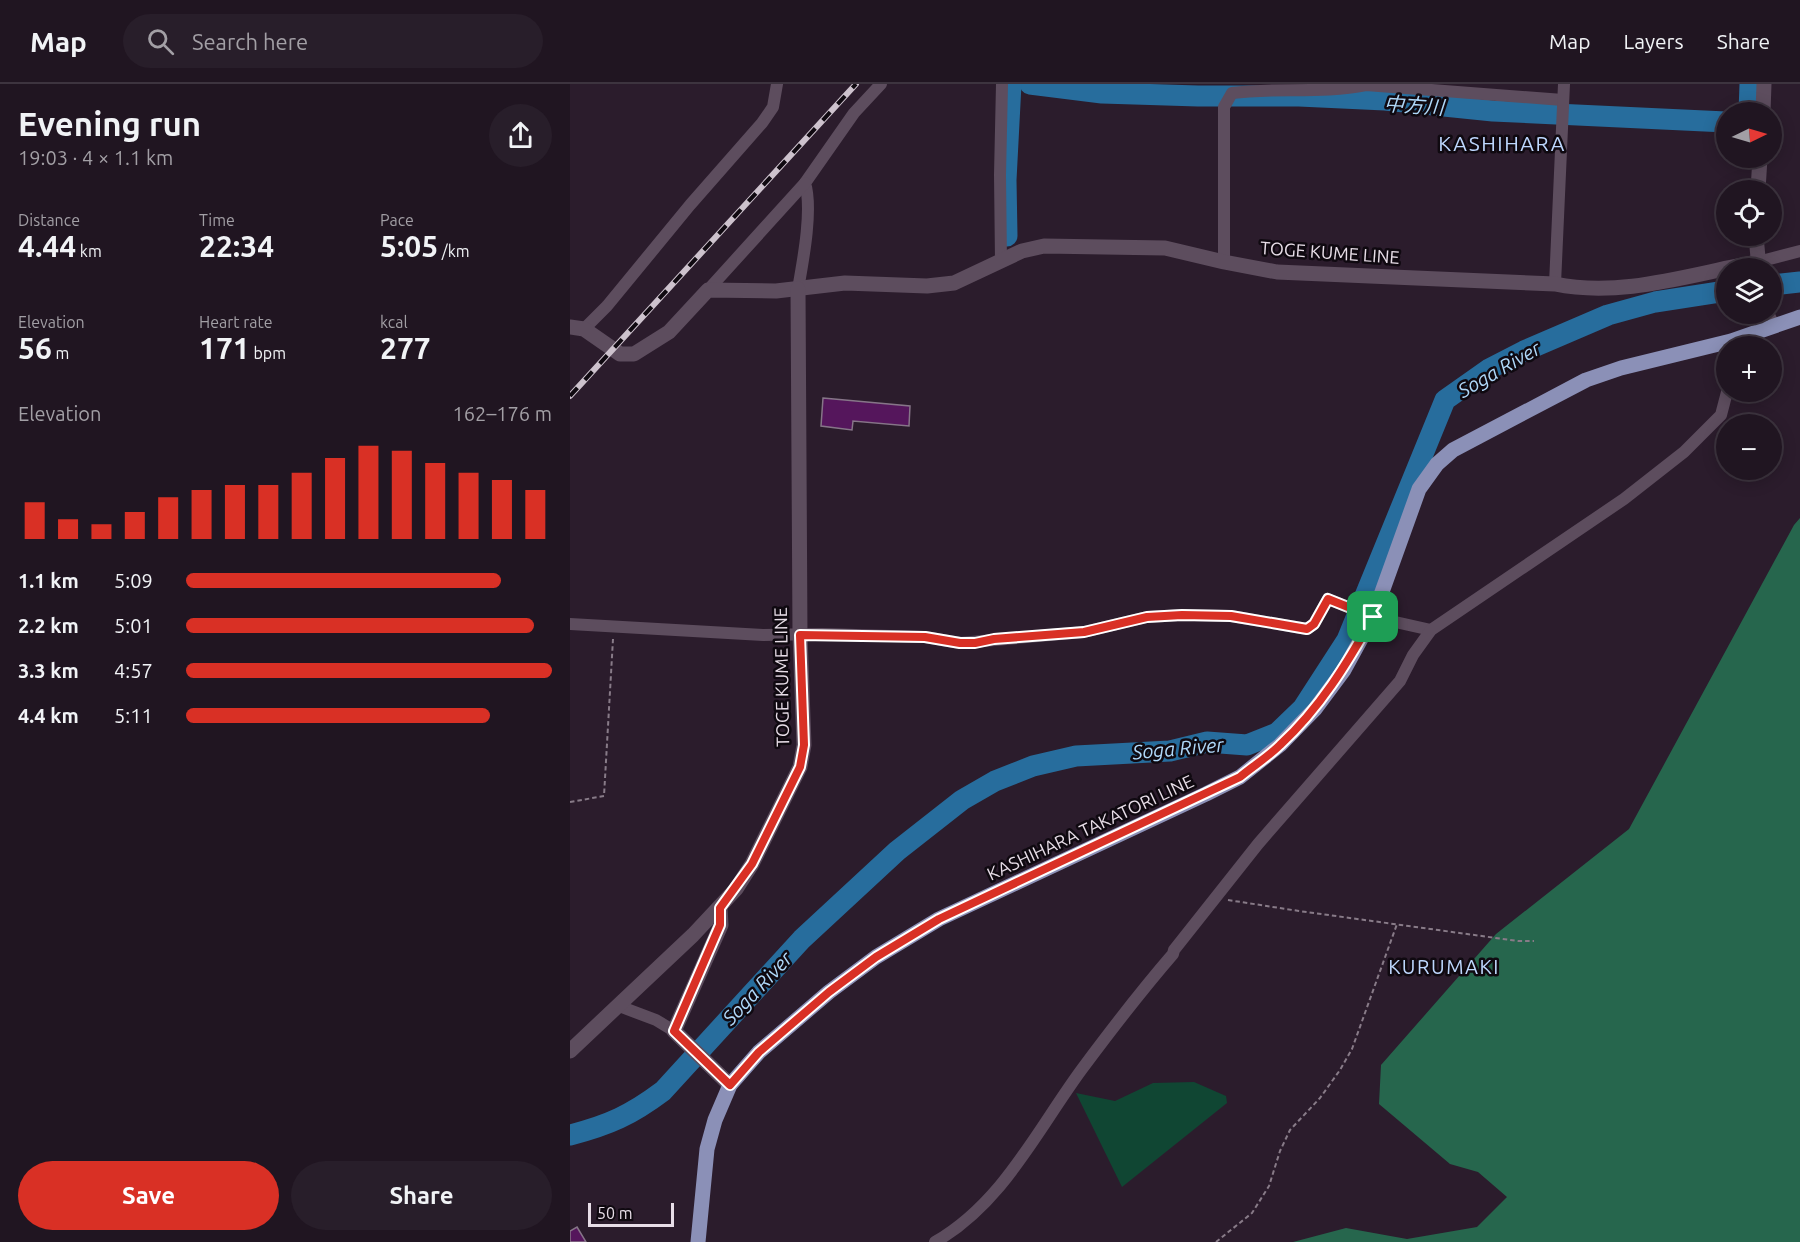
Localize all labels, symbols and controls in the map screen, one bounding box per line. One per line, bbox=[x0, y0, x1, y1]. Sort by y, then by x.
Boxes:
search box bbox=[123, 14, 543, 68]
icon: search bbox=[144, 25, 177, 58]
text: Map bbox=[30, 26, 87, 57]
text: Search here bbox=[192, 29, 308, 54]
text: Map bbox=[1549, 29, 1590, 53]
text: Layers bbox=[1623, 29, 1684, 53]
text: Share bbox=[1717, 29, 1770, 53]
water label: 中方川 bbox=[1383, 91, 1447, 119]
north arrow bbox=[1716, 102, 1782, 168]
map controls bbox=[1716, 102, 1782, 480]
button: share bbox=[489, 104, 552, 167]
text: Evening run bbox=[18, 105, 201, 142]
district label: KASHIHARA bbox=[1438, 131, 1566, 155]
text: 19:03 · 4 × 1.1 km bbox=[18, 146, 173, 169]
button: locate bbox=[1716, 180, 1782, 246]
text: Distance bbox=[18, 211, 80, 229]
text: Time bbox=[199, 211, 235, 229]
text: Pace bbox=[380, 211, 414, 229]
text: 4.44 bbox=[18, 229, 76, 263]
text: 22:34 bbox=[199, 229, 274, 263]
text: 5:05 bbox=[380, 229, 438, 263]
street label: TOGE KUME LINE bbox=[1260, 237, 1400, 267]
text: km bbox=[76, 242, 102, 260]
text: /km bbox=[438, 242, 470, 260]
button: layers bbox=[1716, 258, 1782, 324]
text: Elevation bbox=[18, 313, 85, 331]
text: Heart rate bbox=[199, 313, 273, 331]
text: kcal bbox=[380, 313, 408, 331]
text: 56 bbox=[18, 331, 52, 365]
text: 171 bbox=[199, 331, 250, 365]
text: 277 bbox=[380, 331, 431, 365]
water label: Soga River bbox=[1453, 335, 1546, 402]
button: + bbox=[1716, 336, 1782, 402]
text: m bbox=[52, 344, 69, 362]
text: bpm bbox=[250, 344, 286, 362]
text: Elevation bbox=[18, 402, 101, 425]
text: 162–176 m bbox=[453, 402, 552, 425]
button: − bbox=[1716, 414, 1782, 480]
text: 1.1 km bbox=[18, 569, 79, 592]
text: 5:09 bbox=[114, 569, 153, 592]
pin bbox=[1347, 591, 1398, 642]
icon: arrive bbox=[1356, 600, 1389, 633]
street label: TOGE KUME LINE bbox=[770, 607, 792, 747]
text: 2.2 km bbox=[18, 614, 79, 637]
text: 5:01 bbox=[114, 614, 153, 637]
text: 3.3 km bbox=[18, 659, 79, 682]
text: 4:57 bbox=[114, 659, 153, 682]
text: 4.4 km bbox=[18, 704, 79, 727]
text: 5:11 bbox=[114, 704, 153, 727]
water label: Soga River bbox=[1130, 732, 1226, 764]
street label: KASHIHARA TAKATORI LINE bbox=[984, 770, 1196, 884]
water label: Soga River bbox=[717, 946, 798, 1030]
district label: KURUMAKI bbox=[1388, 955, 1500, 978]
button: Save bbox=[18, 1161, 279, 1230]
button: Share bbox=[291, 1161, 552, 1230]
scale bar bbox=[588, 1200, 674, 1228]
text: 50 m bbox=[597, 1204, 633, 1222]

